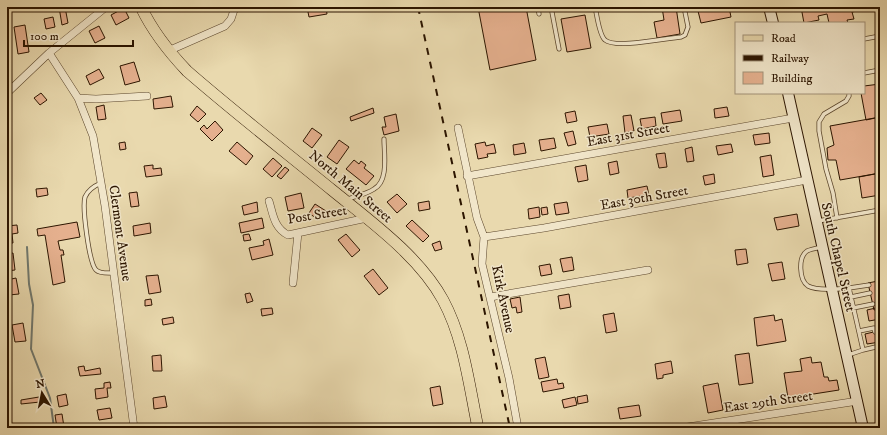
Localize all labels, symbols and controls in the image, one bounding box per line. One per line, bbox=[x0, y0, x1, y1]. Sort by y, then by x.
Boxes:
scale bar bbox=[24, 22, 133, 48]
legend bbox=[735, 22, 865, 94]
text: 100 m bbox=[30, 29, 59, 44]
text: Road bbox=[771, 31, 796, 46]
text: Railway bbox=[771, 51, 809, 66]
text: Building bbox=[771, 71, 812, 86]
street label: East 31st Street bbox=[585, 119, 671, 151]
street label: North Main Street bbox=[305, 147, 396, 227]
street label: East 30th Street bbox=[599, 181, 690, 215]
street label: Clermont Avenue bbox=[104, 184, 136, 283]
street label: Post Street bbox=[286, 201, 349, 229]
street label: South Chapel Street bbox=[817, 201, 859, 314]
street label: Kirk Avenue bbox=[487, 264, 519, 335]
north arrow bbox=[22, 373, 62, 413]
text: N bbox=[35, 376, 46, 392]
street label: East 29th Street bbox=[722, 387, 814, 417]

